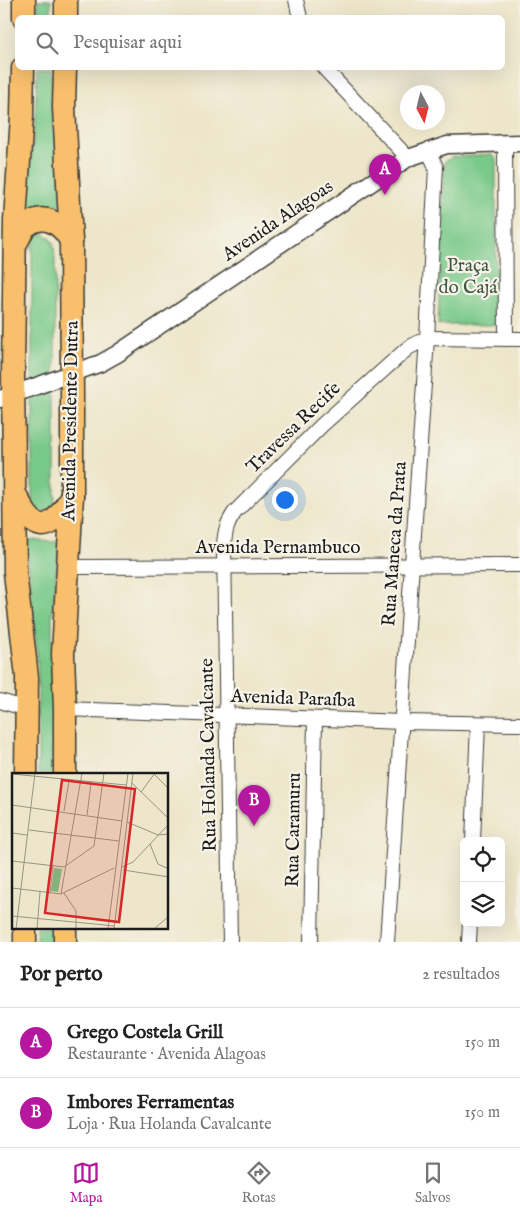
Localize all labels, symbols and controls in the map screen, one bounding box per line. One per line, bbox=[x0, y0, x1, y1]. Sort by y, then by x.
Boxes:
search box bbox=[15, 15, 505, 70]
icon: search bbox=[33, 29, 61, 57]
text: Pesquisar aqui bbox=[73, 31, 182, 55]
north arrow bbox=[400, 85, 445, 130]
pin: A bbox=[369, 154, 401, 195]
street label: Avenida Alagoas bbox=[217, 175, 338, 268]
park label: Praça do Cajá bbox=[438, 254, 498, 300]
street label: Avenida Presidente Dutra bbox=[57, 320, 85, 522]
street label: Travessa Recife bbox=[242, 377, 346, 479]
street label: Rua Maneca da Prata bbox=[377, 460, 413, 627]
your location bbox=[272, 487, 298, 513]
street label: Avenida Pernambuco bbox=[195, 536, 360, 560]
street label: Rua Holanda Cavalcante bbox=[195, 658, 223, 852]
street label: Avenida Paraíba bbox=[229, 685, 357, 713]
street label: Rua Caramuru bbox=[281, 772, 307, 888]
inset map bbox=[12, 773, 169, 930]
pin: B bbox=[238, 785, 270, 826]
map controls bbox=[460, 837, 505, 927]
button: locate bbox=[460, 837, 505, 882]
button: layers bbox=[460, 882, 505, 927]
text: Por perto bbox=[20, 961, 102, 988]
text: 2 resultados bbox=[422, 965, 500, 985]
text: Grego Costela Grill bbox=[67, 1021, 223, 1045]
text: A bbox=[31, 1033, 41, 1053]
text: 150 m bbox=[465, 1033, 500, 1053]
text: Restaurante · Avenida Alagoas bbox=[67, 1045, 266, 1065]
text: Imbores Ferramentas bbox=[67, 1091, 234, 1115]
text: B bbox=[31, 1103, 41, 1123]
text: 150 m bbox=[465, 1103, 500, 1123]
text: Loja · Rua Holanda Cavalcante bbox=[67, 1115, 271, 1135]
tab: Mapa bbox=[70, 1159, 102, 1207]
tab: Rotas bbox=[242, 1159, 276, 1207]
tab: Salvos bbox=[415, 1159, 450, 1207]

